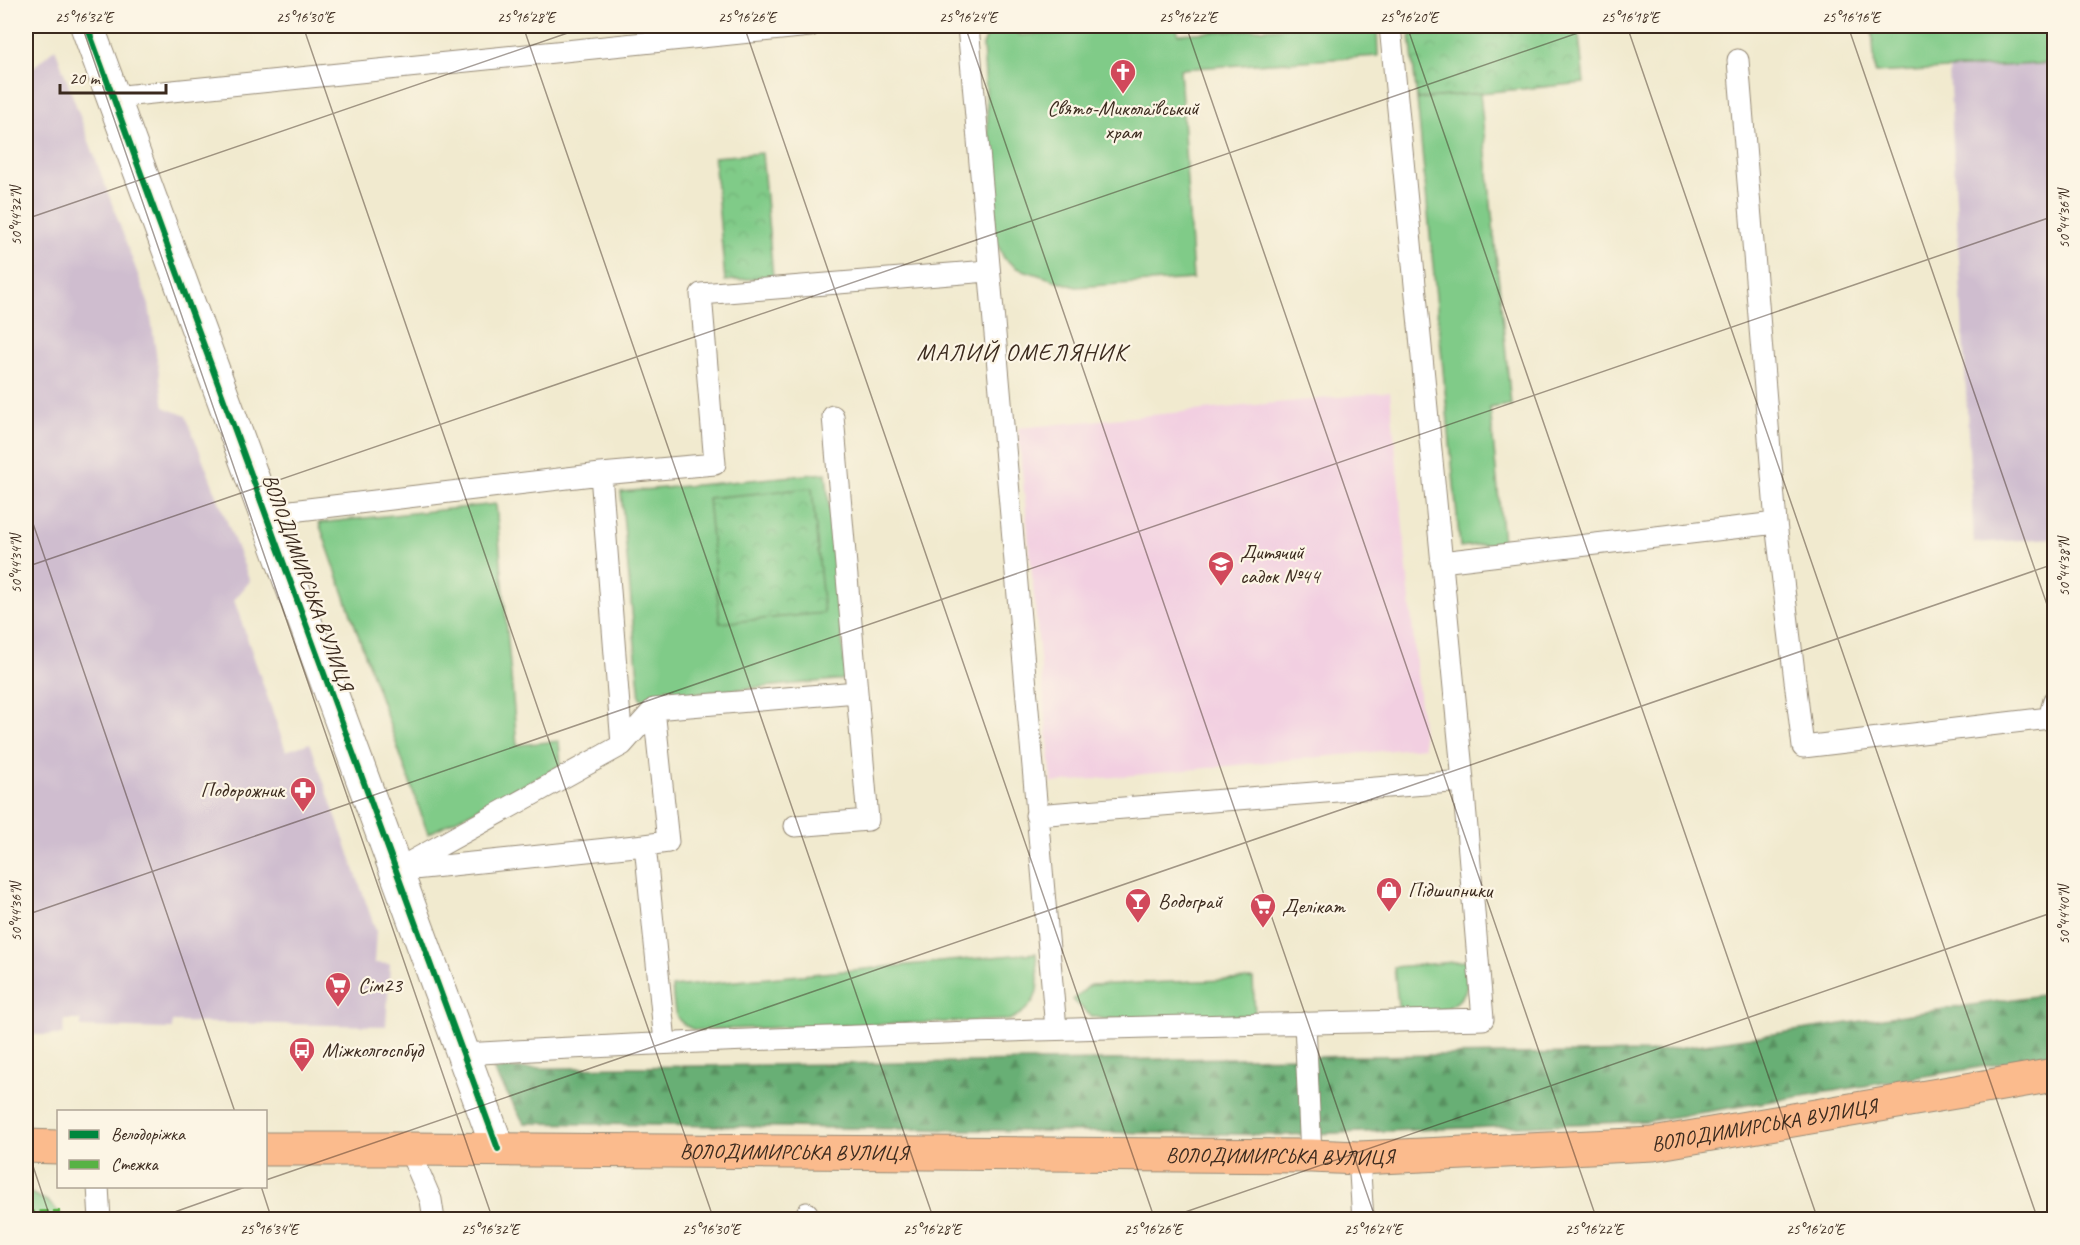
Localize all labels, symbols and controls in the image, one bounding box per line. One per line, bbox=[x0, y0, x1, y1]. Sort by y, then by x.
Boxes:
text: 25°16'32"E bbox=[55, 8, 115, 27]
text: 25°16'30"E bbox=[276, 8, 336, 27]
text: 25°16'28"E bbox=[497, 8, 557, 27]
text: 25°16'26"E bbox=[718, 8, 778, 27]
text: 25°16'24"E bbox=[939, 8, 999, 27]
text: 25°16'22"E bbox=[1159, 8, 1219, 27]
text: 25°16'20"E bbox=[1380, 8, 1440, 27]
text: 25°16'18"E bbox=[1601, 8, 1661, 27]
text: 25°16'16"E bbox=[1822, 8, 1882, 27]
scale bar bbox=[60, 57, 166, 95]
church icon: Свято-Миколаївський храм bbox=[1108, 57, 1138, 95]
text: 20 m bbox=[69, 67, 102, 89]
place label: Свято-Миколаївський храм bbox=[1047, 95, 1200, 145]
text: 50°44'32"N bbox=[7, 183, 26, 246]
text: 50°44'36"N bbox=[2055, 186, 2074, 249]
district label: МАЛИЙ ОМЕЛЯНИК bbox=[917, 337, 1131, 367]
street label: ВОЛОДИМИРСЬКА ВУЛИЦЯ bbox=[257, 470, 360, 697]
text: 50°44'34"N bbox=[7, 531, 26, 594]
text: 50°44'38"N bbox=[2055, 534, 2074, 597]
place label: Дитячий садок №44 bbox=[1240, 539, 1322, 589]
school or university icon: Дитячий садок №44 bbox=[1206, 549, 1236, 587]
pharmacy icon: Подорожник bbox=[288, 775, 318, 813]
place label: Подорожник bbox=[201, 777, 286, 803]
shop icon: Підшипники bbox=[1374, 875, 1404, 913]
place label: Підшипники bbox=[1408, 877, 1495, 903]
text: 50°44'36"N bbox=[7, 879, 26, 942]
text: 50°44'40"N bbox=[2055, 882, 2074, 945]
bar icon: Водограй bbox=[1123, 886, 1153, 924]
place label: Водограй bbox=[1158, 888, 1223, 914]
supermarket icon: Делікат bbox=[1248, 891, 1278, 929]
place label: Делікат bbox=[1282, 893, 1346, 919]
supermarket icon: Сім23 bbox=[323, 970, 353, 1008]
place label: Сім23 bbox=[358, 972, 403, 998]
bus stop icon: Міжколгоспбуд bbox=[287, 1035, 317, 1073]
place label: Міжколгоспбуд bbox=[322, 1037, 425, 1063]
street label: ВОЛОДИМИРСЬКА ВУЛИЦЯ bbox=[1649, 1092, 1882, 1157]
legend bbox=[57, 1110, 267, 1188]
text: Велодоріжка bbox=[111, 1123, 186, 1145]
street label: ВОЛОДИМИРСЬКА ВУЛИЦЯ bbox=[680, 1138, 911, 1166]
street label: ВОЛОДИМИРСЬКА ВУЛИЦЯ bbox=[1166, 1142, 1398, 1171]
text: Стежка bbox=[111, 1153, 159, 1175]
text: 25°16'34"E bbox=[240, 1220, 300, 1239]
text: 25°16'32"E bbox=[461, 1220, 521, 1239]
text: 25°16'30"E bbox=[682, 1220, 742, 1239]
text: 25°16'28"E bbox=[903, 1220, 963, 1239]
text: 25°16'26"E bbox=[1124, 1220, 1184, 1239]
text: 25°16'24"E bbox=[1344, 1220, 1404, 1239]
text: 25°16'22"E bbox=[1565, 1220, 1625, 1239]
text: 25°16'20"E bbox=[1786, 1220, 1846, 1239]

